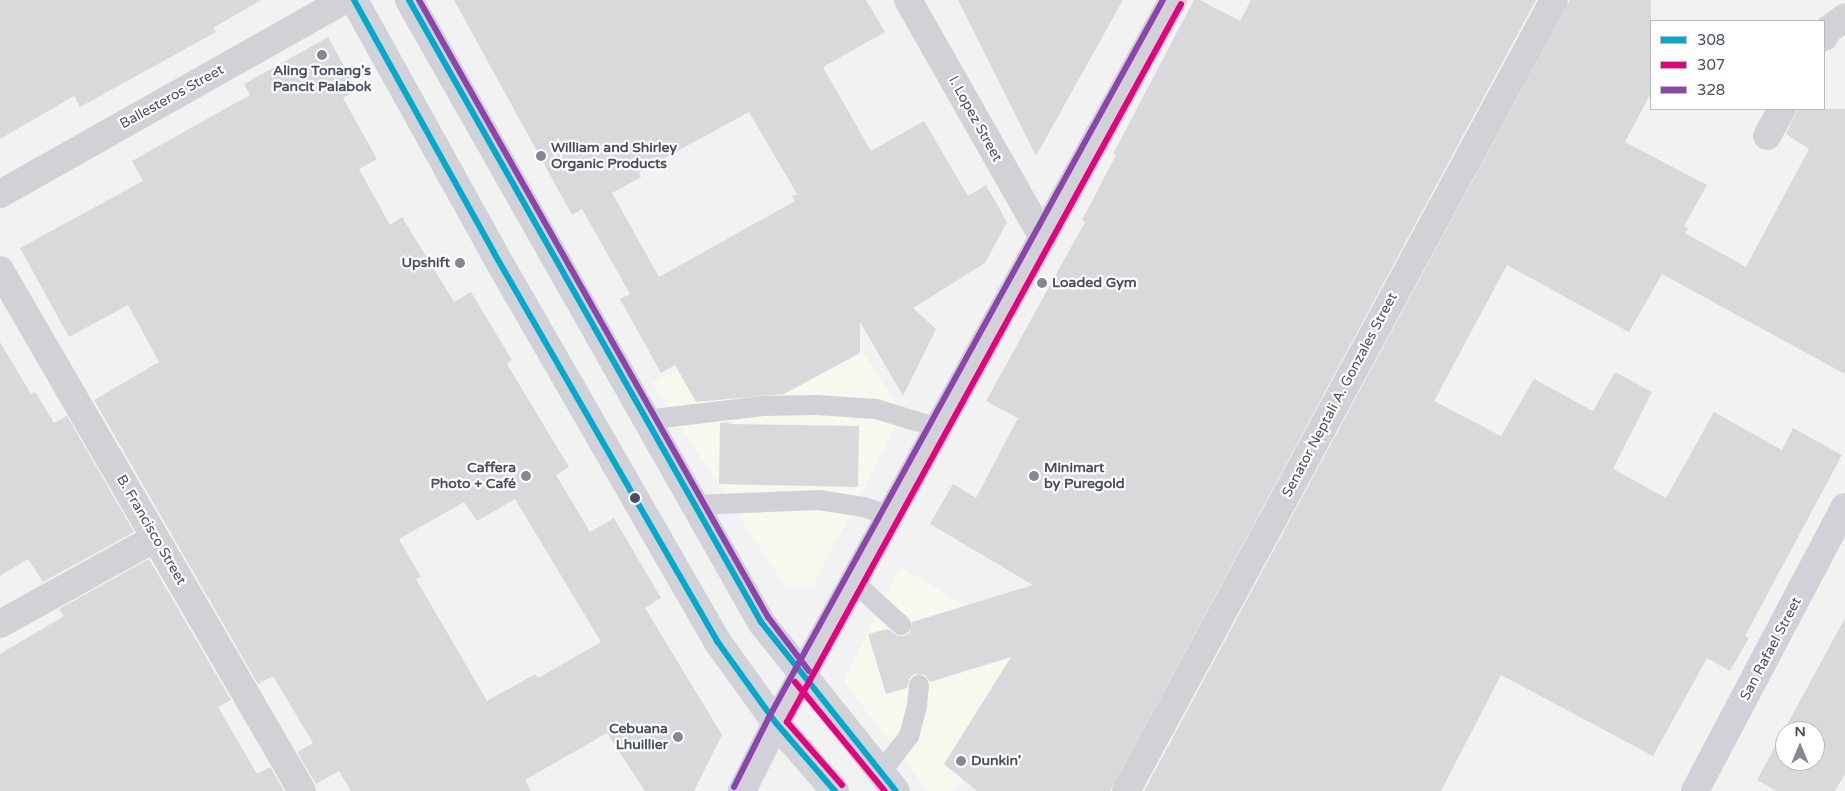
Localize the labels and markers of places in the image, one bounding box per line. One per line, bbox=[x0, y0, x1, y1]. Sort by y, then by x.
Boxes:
marker: Aling Tonang's Pancit Palabok bbox=[316, 49, 328, 61]
place label: Aling Tonang's Pancit Palabok bbox=[273, 63, 371, 95]
place label: William and Shirley Organic Products bbox=[551, 140, 677, 172]
marker: William and Shirley Organic Products bbox=[535, 150, 547, 162]
place label: Upshift bbox=[402, 255, 450, 271]
marker: Upshift bbox=[454, 257, 466, 269]
place label: Loaded Gym bbox=[1052, 275, 1137, 291]
marker: Loaded Gym bbox=[1036, 277, 1048, 289]
place label: Caffera Photo + Café bbox=[431, 460, 516, 492]
place label: Minimart by Puregold bbox=[1044, 460, 1124, 492]
marker: Caffera Photo + Café bbox=[520, 470, 532, 482]
marker: Minimart by Puregold bbox=[1028, 470, 1040, 482]
unlabelled marker bbox=[630, 493, 640, 503]
place label: Cebuana Lhuillier bbox=[609, 721, 668, 754]
marker: Cebuana Lhuillier bbox=[672, 731, 684, 743]
place label: Dunkin' bbox=[971, 753, 1021, 769]
marker: Dunkin' bbox=[955, 755, 967, 767]

